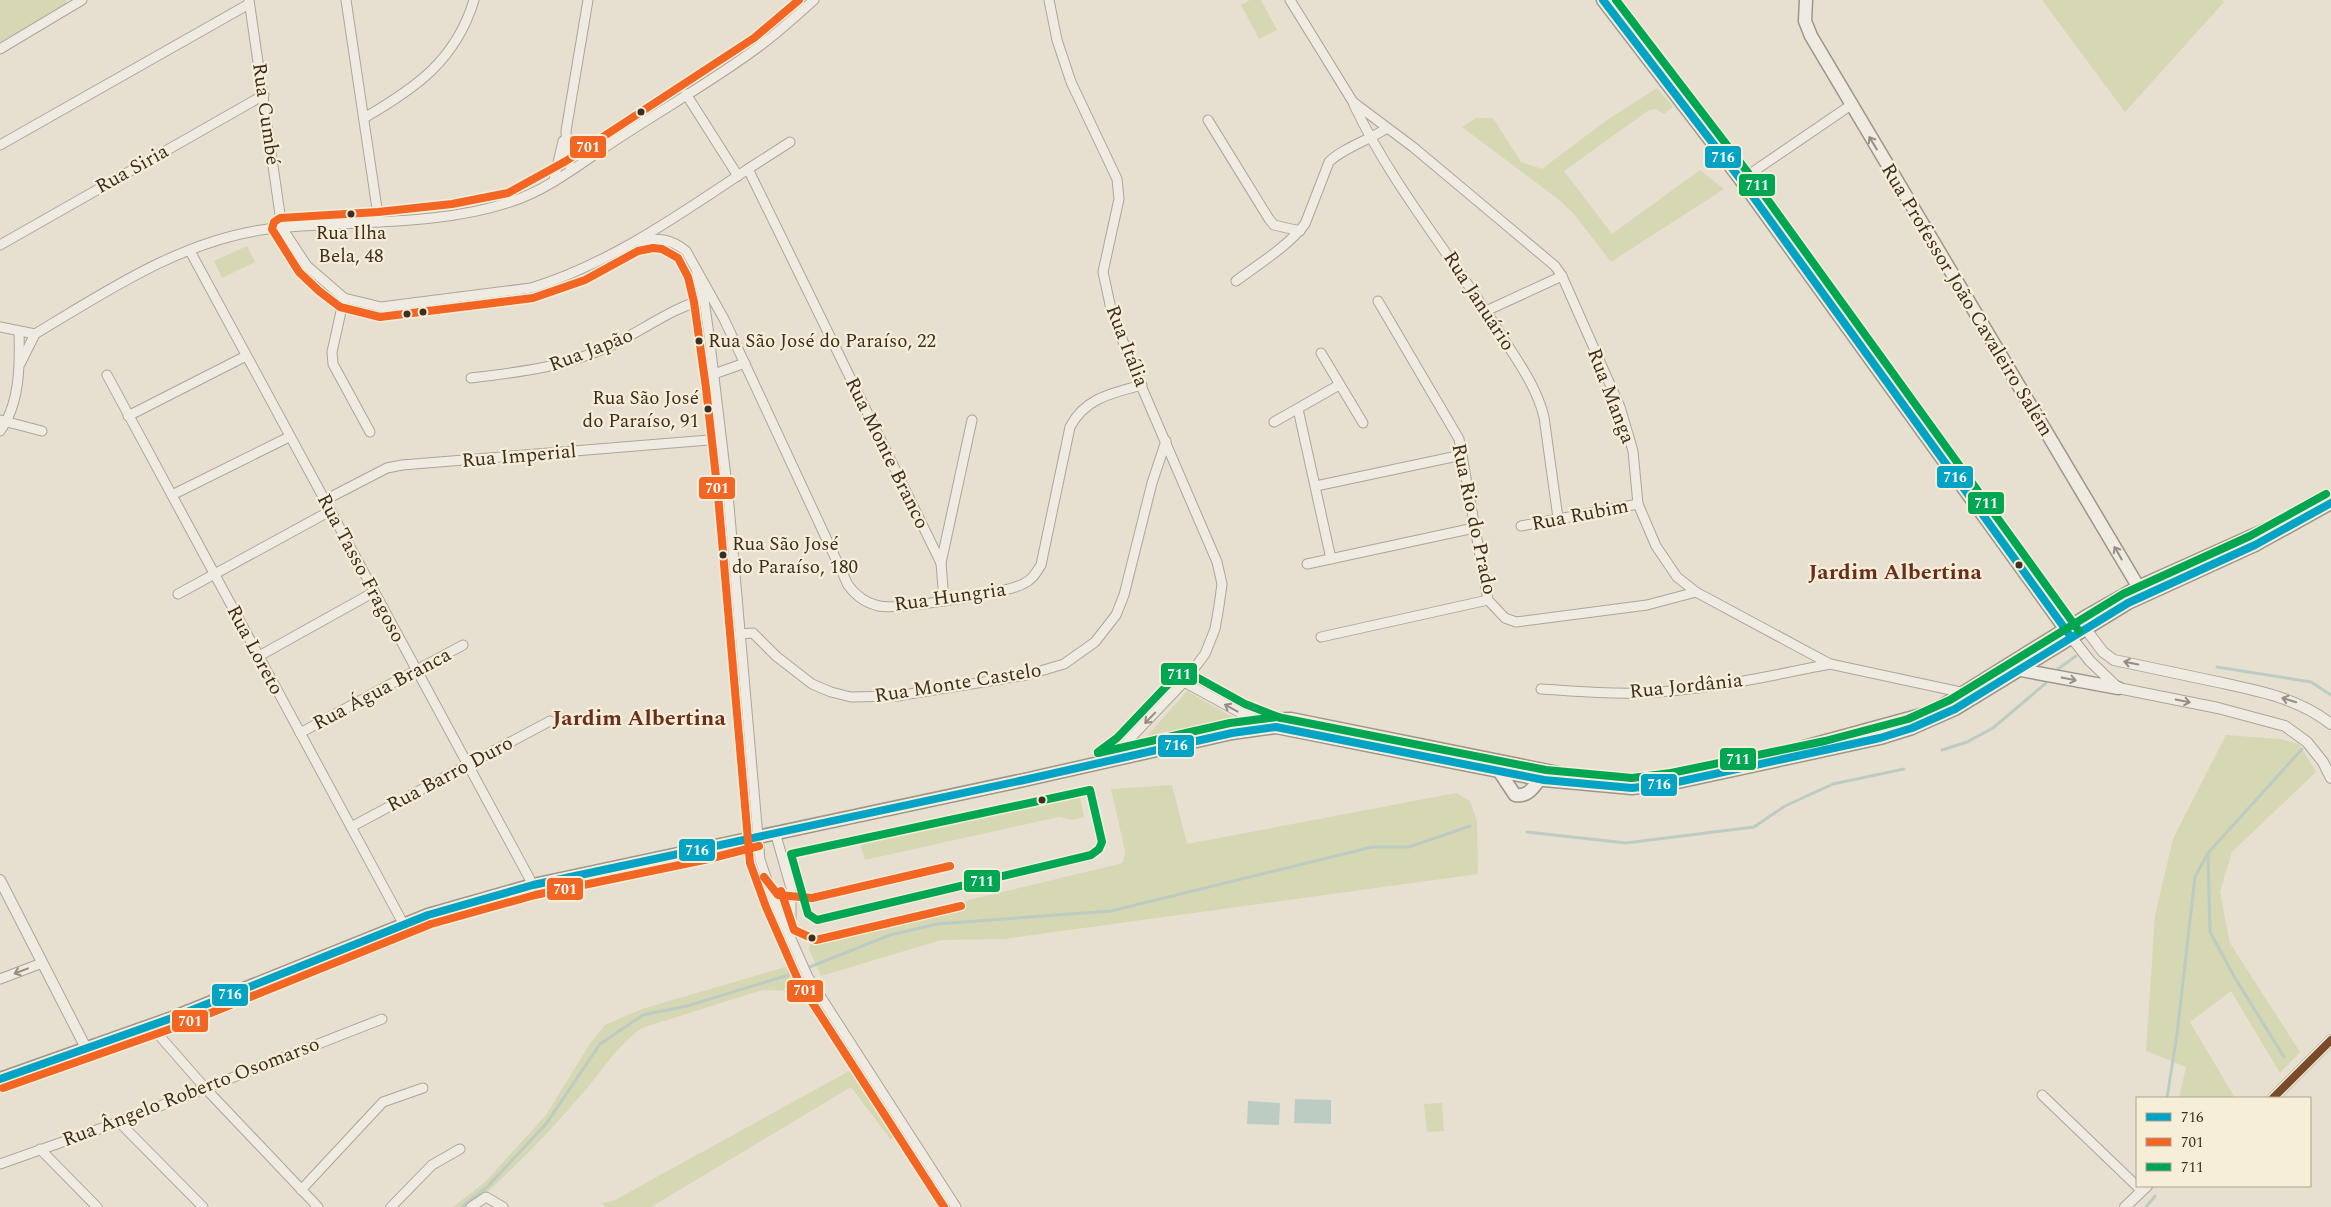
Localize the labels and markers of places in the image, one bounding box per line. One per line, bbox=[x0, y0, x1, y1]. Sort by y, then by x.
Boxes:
unlabelled marker bbox=[636, 107, 646, 117]
marker: Rua Ilha Bela, 48 bbox=[346, 209, 356, 219]
place label: Rua Ilha Bela, 48 bbox=[316, 219, 387, 271]
unlabelled marker bbox=[418, 307, 428, 317]
unlabelled marker bbox=[402, 309, 412, 319]
place label: Rua São José do Paraíso, 22 bbox=[708, 327, 936, 356]
marker: Rua São José do Paraíso, 22 bbox=[694, 336, 704, 346]
place label: Rua São José do Paraíso, 91 bbox=[583, 384, 699, 436]
marker: Rua São José do Paraíso, 91 bbox=[703, 404, 713, 414]
place label: Rua São José do Paraíso, 180 bbox=[732, 530, 858, 582]
marker: Rua São José do Paraíso, 180 bbox=[718, 550, 728, 560]
unlabelled marker bbox=[2014, 560, 2024, 570]
unlabelled marker bbox=[1037, 795, 1047, 805]
unlabelled marker bbox=[807, 933, 817, 943]

